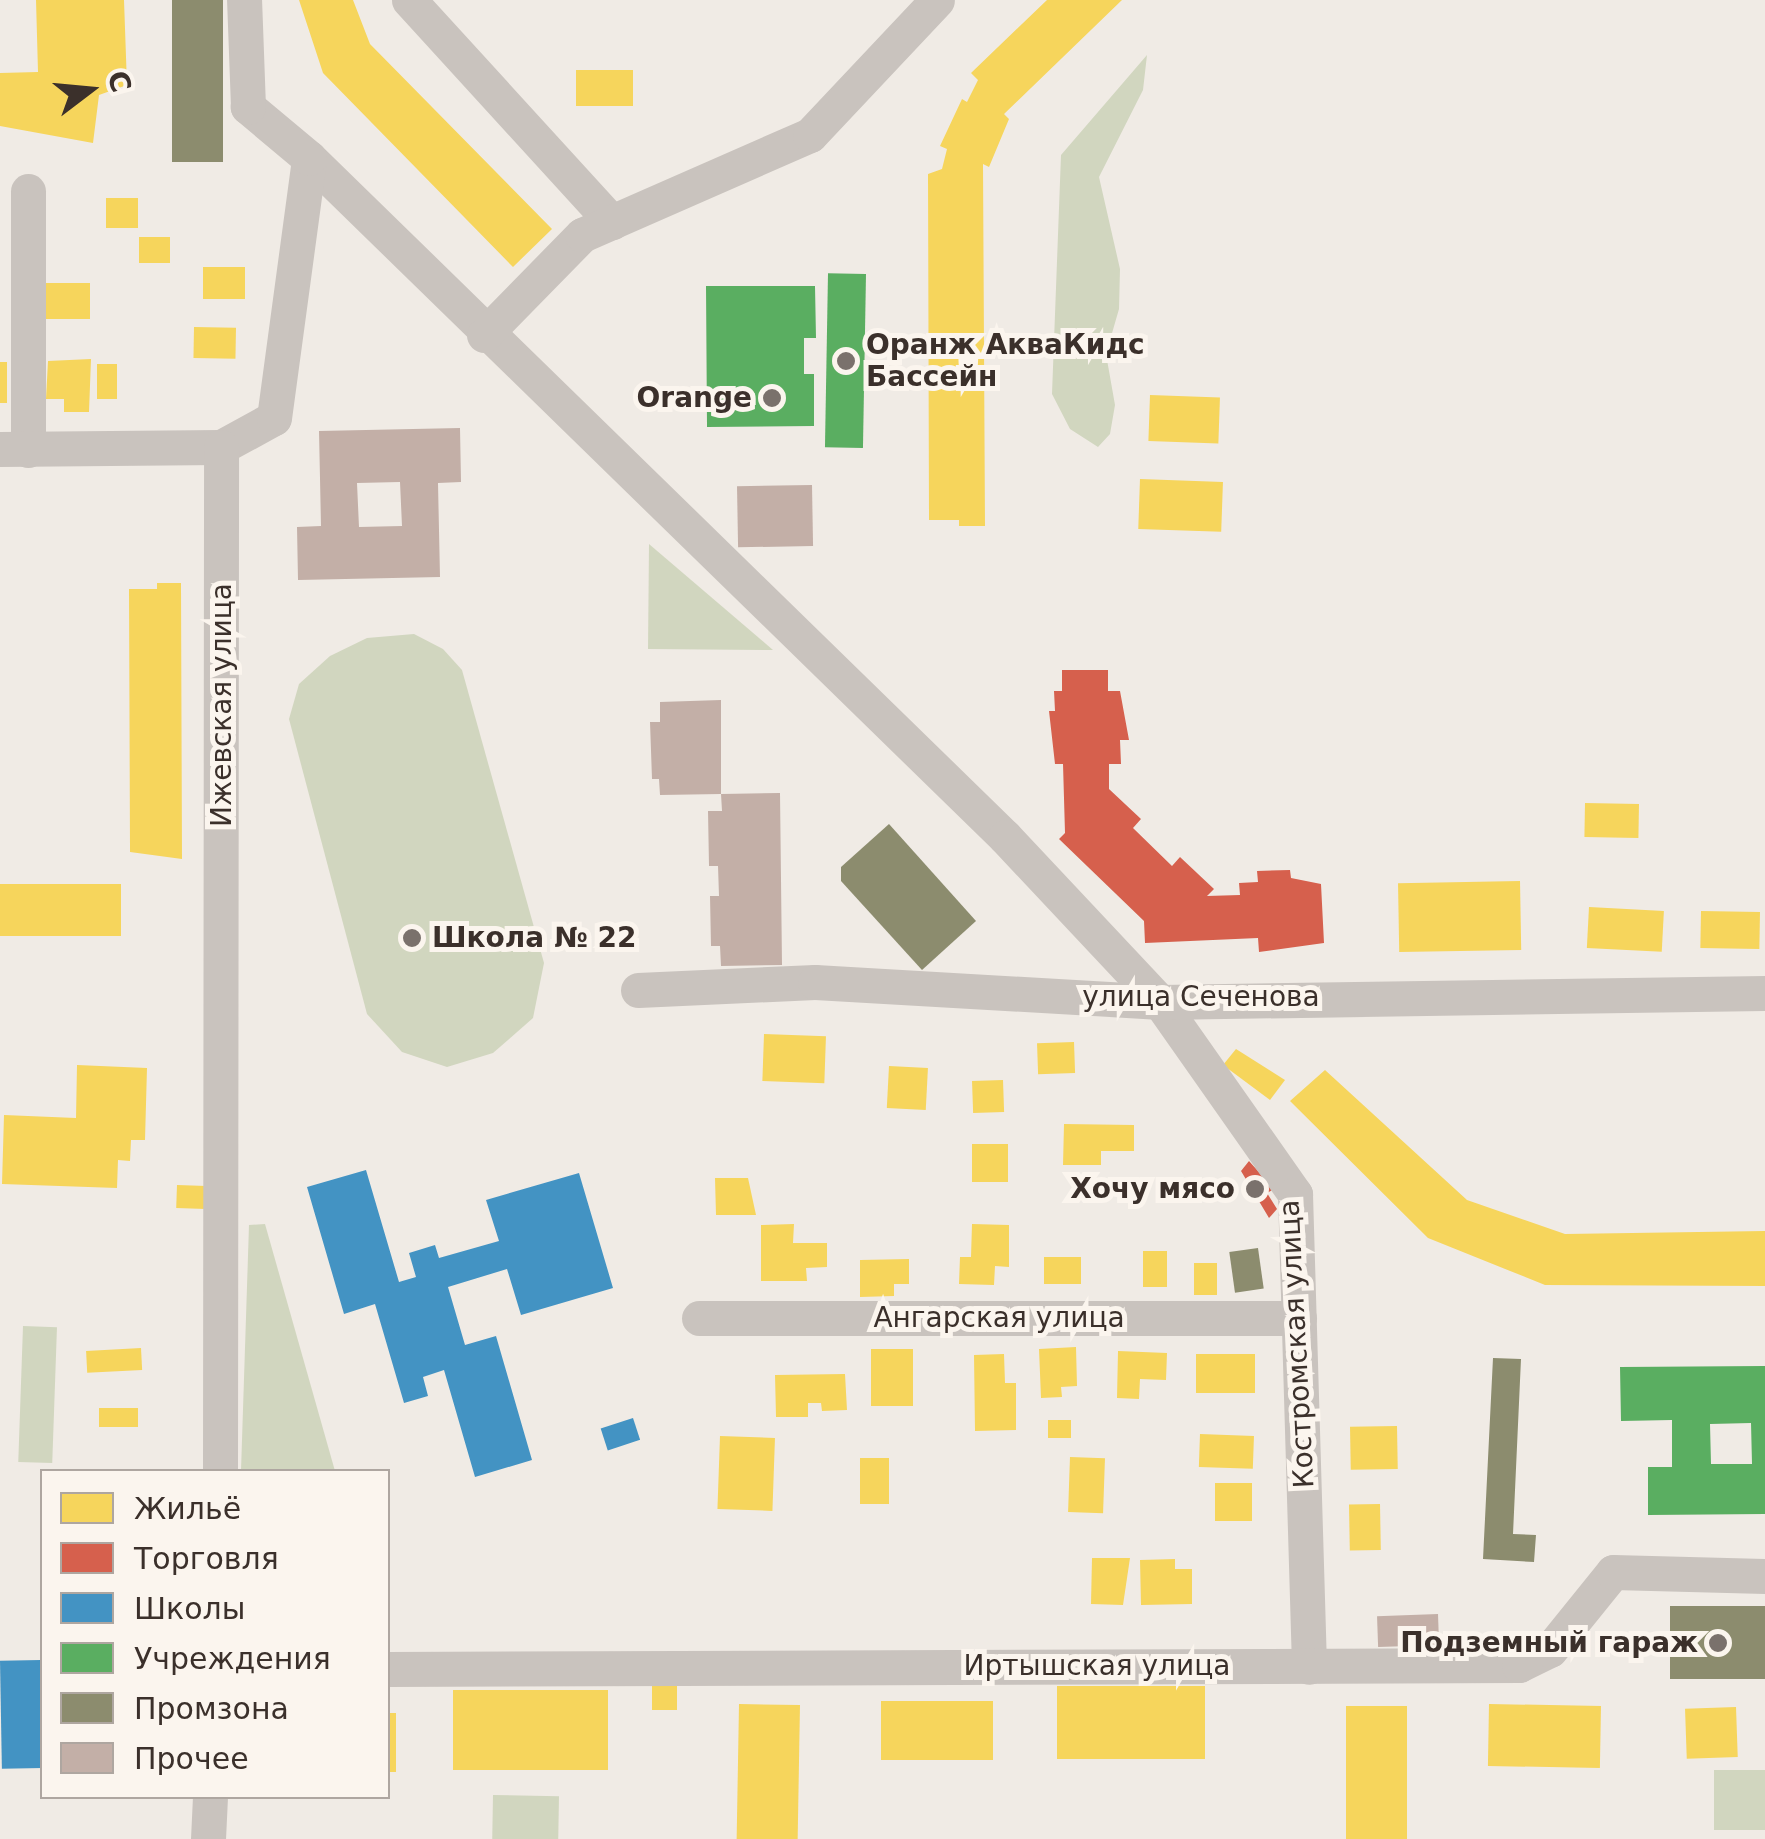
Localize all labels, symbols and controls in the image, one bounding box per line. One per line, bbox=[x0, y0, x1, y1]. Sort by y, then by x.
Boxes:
north arrow bbox=[40, 40, 140, 140]
text: С bbox=[101, 67, 138, 96]
place label: Оранж АкваКидс Бассейн bbox=[866, 328, 1145, 394]
marker: Оранж АкваКидс Бассейн bbox=[835, 350, 857, 372]
place label: Orange bbox=[637, 381, 752, 415]
marker: Orange bbox=[761, 387, 783, 409]
street label: Ижевская улица bbox=[205, 583, 239, 827]
place label: Школа № 22 bbox=[432, 921, 636, 955]
marker: Школа № 22 bbox=[401, 927, 423, 949]
street label: улица Сеченова bbox=[1082, 980, 1320, 1014]
place label: Хочу мясо bbox=[1070, 1172, 1235, 1206]
marker: Хочу мясо bbox=[1244, 1178, 1266, 1200]
street label: Костромская улица bbox=[1273, 1199, 1321, 1489]
street label: Ангарская улица bbox=[873, 1301, 1125, 1335]
legend bbox=[40, 1469, 390, 1799]
text: Жильё bbox=[134, 1491, 241, 1526]
text: Торговля bbox=[134, 1541, 279, 1576]
text: Школы bbox=[134, 1591, 245, 1626]
place label: Подземный гараж bbox=[1400, 1626, 1698, 1660]
marker: Подземный гараж bbox=[1707, 1632, 1729, 1654]
text: Учреждения bbox=[134, 1641, 331, 1676]
street label: Иртышская улица bbox=[964, 1649, 1230, 1683]
text: Промзона bbox=[134, 1691, 289, 1726]
text: Прочее bbox=[134, 1741, 249, 1776]

